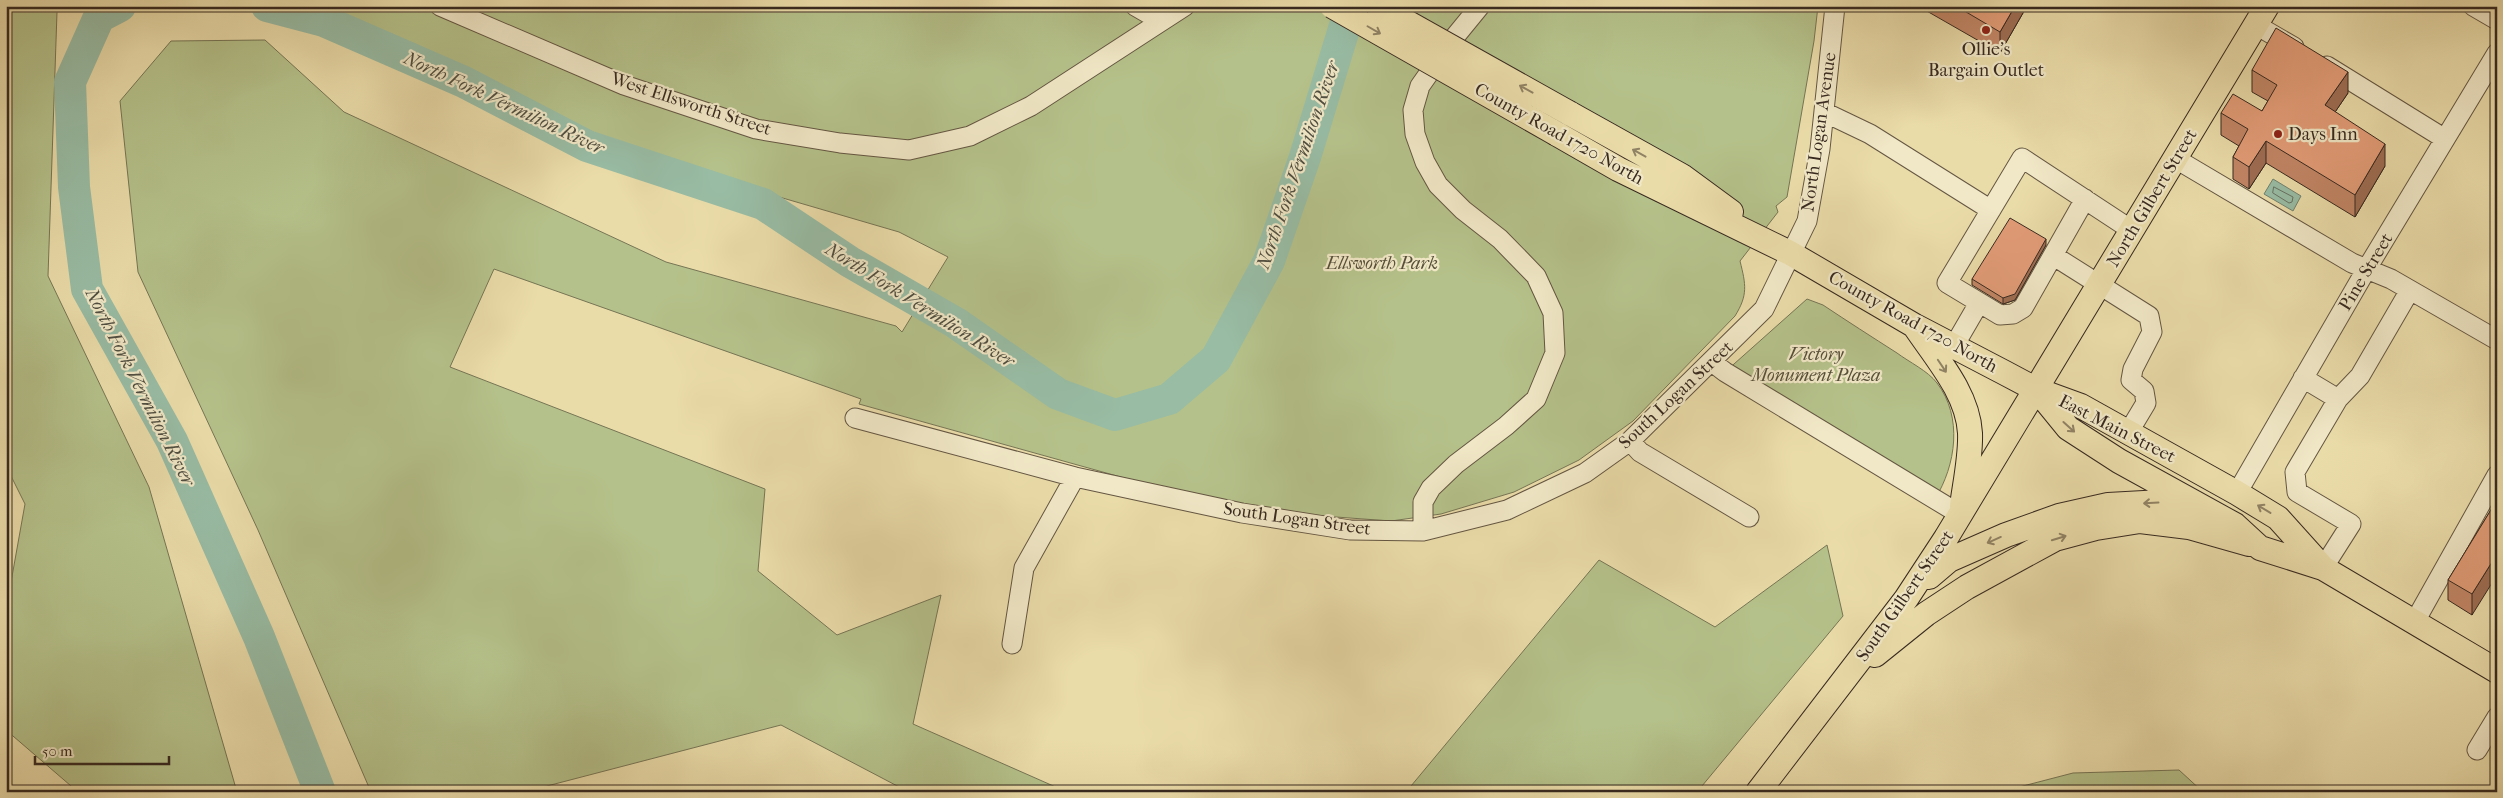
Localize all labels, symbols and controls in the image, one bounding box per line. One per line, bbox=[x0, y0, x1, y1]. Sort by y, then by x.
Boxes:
marker: Ollie's Bargain Outlet bbox=[1980, 24, 1992, 36]
one-way arrow bbox=[1367, 26, 1381, 36]
place label: Ollie's Bargain Outlet bbox=[1928, 39, 2045, 81]
water label: North Fork Vermilion River bbox=[399, 46, 609, 160]
street label: North Logan Avenue bbox=[1797, 51, 1841, 213]
water label: North Fork Vermilion River bbox=[1252, 57, 1344, 273]
street label: West Ellsworth Street bbox=[607, 68, 774, 140]
street label: County Road 1720 North bbox=[1471, 79, 1647, 189]
one-way arrow bbox=[1519, 84, 1534, 93]
place label: Days Inn bbox=[2288, 124, 2358, 145]
street label: North Gilbert Street bbox=[2102, 125, 2202, 271]
marker: Days Inn bbox=[2272, 128, 2284, 140]
one-way arrow bbox=[1633, 147, 1647, 157]
street label: Pine Street bbox=[2335, 229, 2398, 315]
water label: North Fork Vermilion River bbox=[821, 237, 1020, 373]
park label: Ellsworth Park bbox=[1325, 253, 1438, 274]
street label: County Road 1720 North bbox=[1825, 267, 2001, 377]
water label: North Fork Vermilion River bbox=[80, 284, 200, 491]
street label: South Logan Street bbox=[1614, 336, 1738, 453]
park label: Victory Monument Plaza bbox=[1749, 344, 1881, 386]
one-way arrow bbox=[1937, 359, 1947, 373]
street label: East Main Street bbox=[2055, 391, 2179, 468]
one-way arrow bbox=[2062, 421, 2075, 433]
street label: South Logan Street bbox=[1222, 498, 1373, 540]
one-way arrow bbox=[2143, 498, 2159, 507]
one-way arrow bbox=[2258, 504, 2272, 514]
street label: South Gilbert Street bbox=[1852, 526, 1959, 666]
one-way arrow bbox=[2051, 533, 2066, 542]
one-way arrow bbox=[1987, 536, 2002, 546]
scale bar bbox=[35, 733, 169, 765]
text: 50 m bbox=[42, 742, 73, 760]

